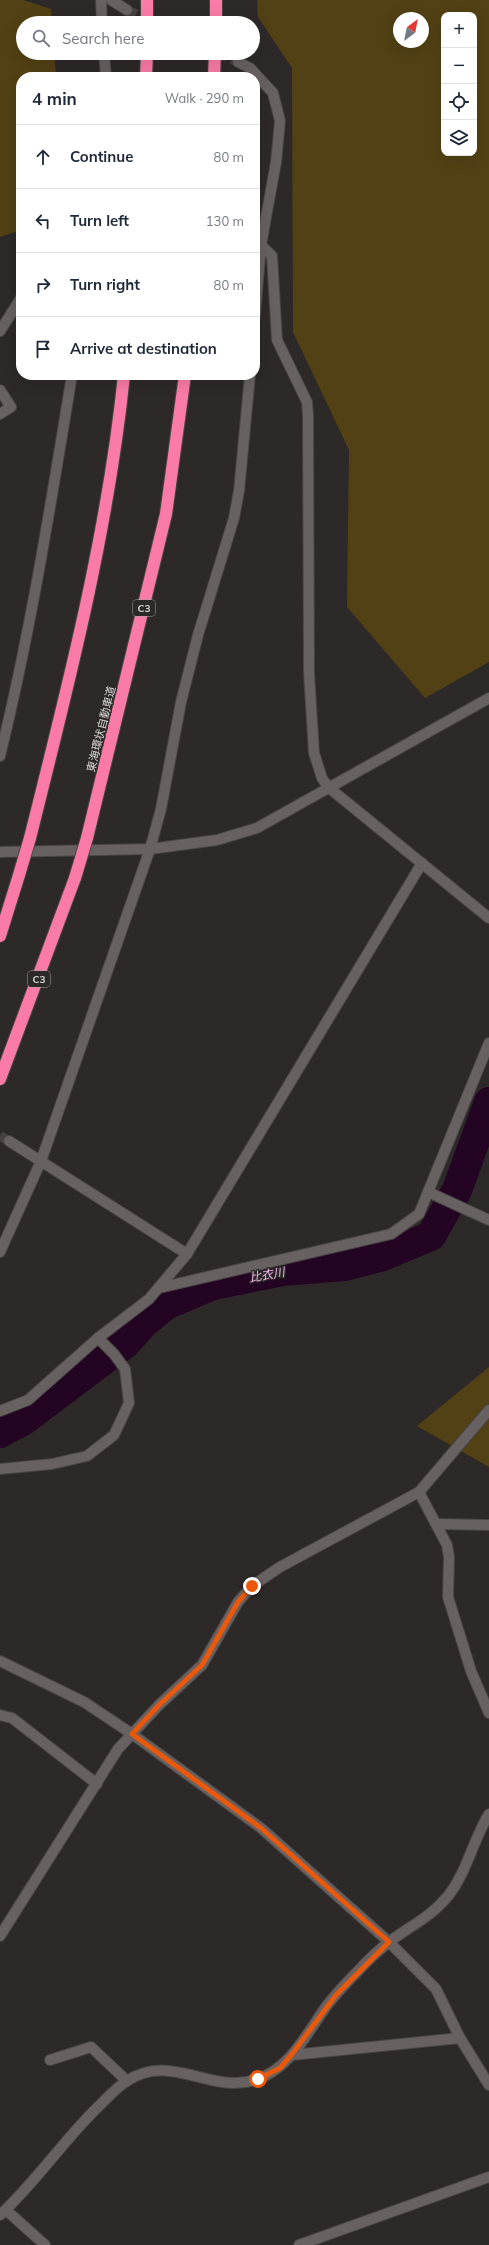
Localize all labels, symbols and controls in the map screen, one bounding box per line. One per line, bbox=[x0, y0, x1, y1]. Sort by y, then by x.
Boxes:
north arrow bbox=[393, 12, 429, 48]
map controls bbox=[441, 12, 477, 156]
button: + bbox=[441, 12, 477, 48]
search box bbox=[16, 16, 260, 60]
icon: search bbox=[30, 27, 52, 49]
text: Search here bbox=[62, 29, 144, 48]
button: − bbox=[441, 48, 477, 84]
button: locate bbox=[441, 84, 477, 120]
text: 4 min bbox=[32, 88, 77, 109]
text: Walk · 290 m bbox=[165, 90, 244, 106]
button: layers bbox=[441, 120, 477, 156]
icon: ahead bbox=[32, 146, 54, 168]
text: Continue bbox=[70, 147, 133, 166]
text: 80 m bbox=[214, 149, 244, 165]
icon: left bbox=[32, 210, 54, 232]
text: Turn left bbox=[70, 211, 129, 230]
text: 130 m bbox=[206, 213, 244, 229]
icon: right bbox=[32, 274, 54, 296]
text: Turn right bbox=[70, 275, 140, 294]
text: 80 m bbox=[214, 277, 244, 293]
icon: arrive bbox=[32, 338, 54, 360]
text: Arrive at destination bbox=[70, 339, 217, 358]
road number: C3 bbox=[133, 600, 155, 616]
street label: 東海環状自動車道 bbox=[84, 685, 118, 773]
road number: C3 bbox=[28, 971, 50, 987]
water label: 比衣川 bbox=[248, 1264, 288, 1285]
route end bbox=[243, 1577, 261, 1595]
route start bbox=[249, 2070, 267, 2088]

